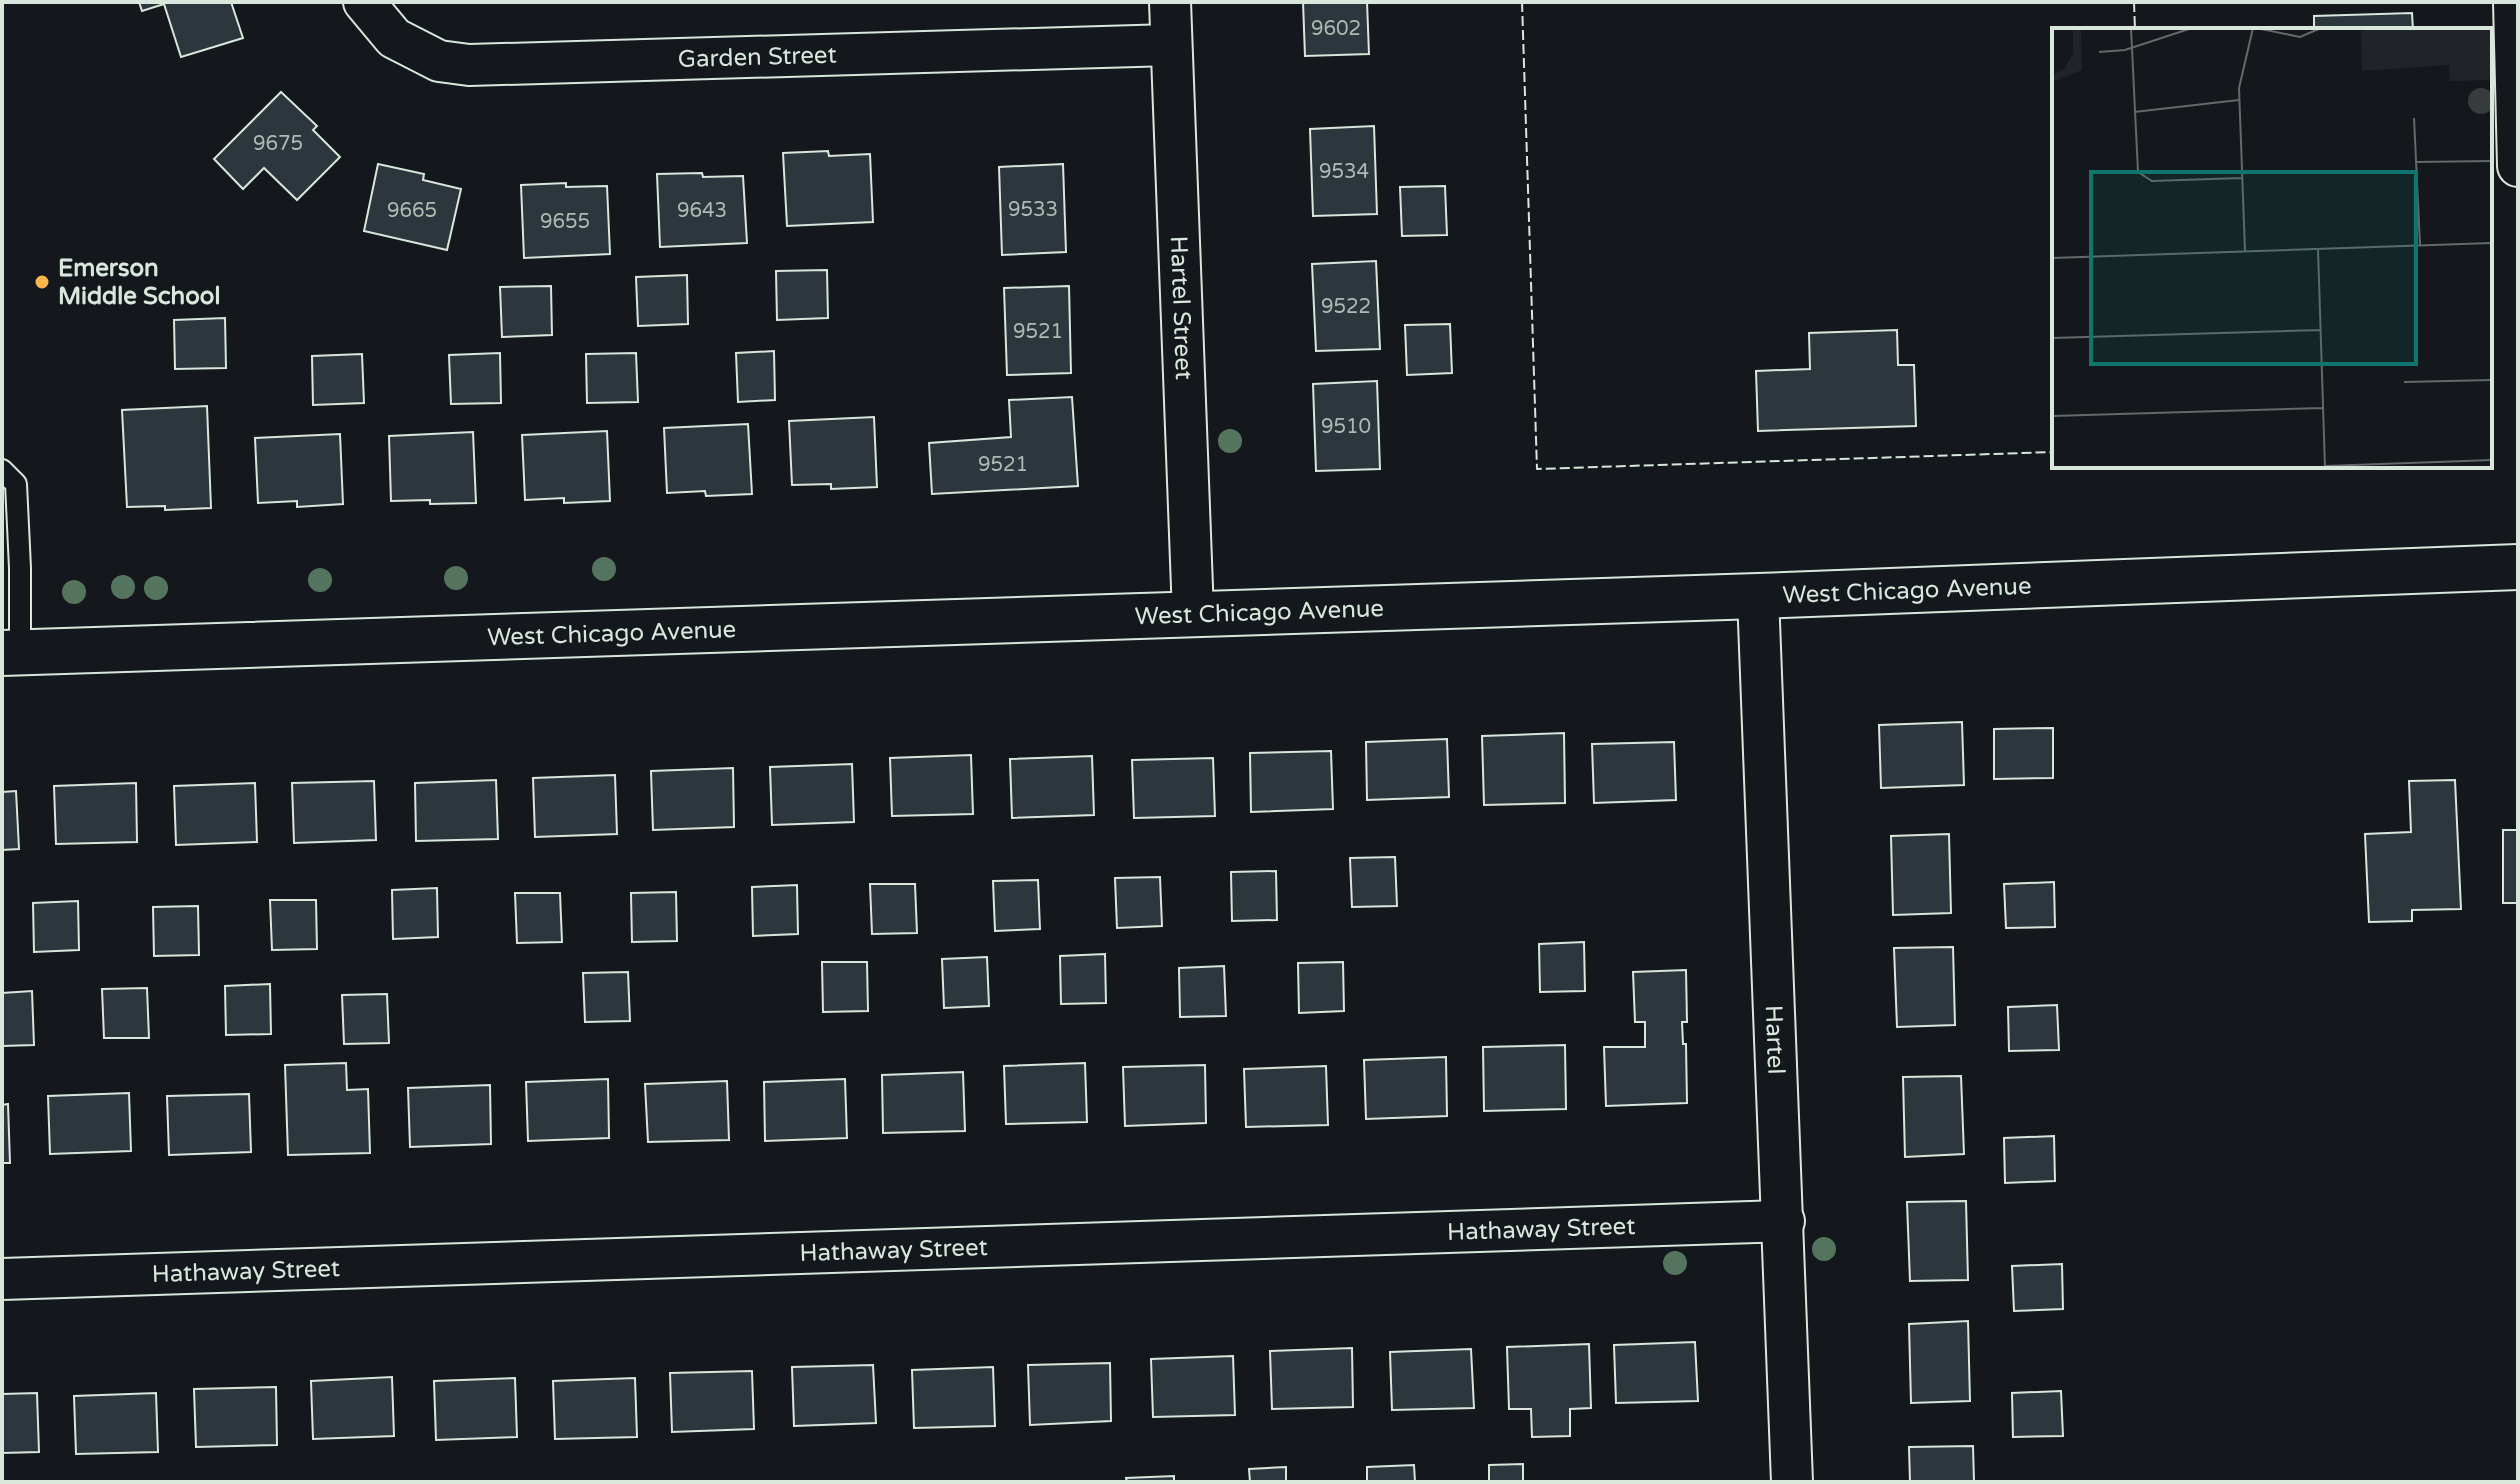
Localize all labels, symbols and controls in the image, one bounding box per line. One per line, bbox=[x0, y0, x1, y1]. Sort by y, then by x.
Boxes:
house number: 9602 bbox=[1311, 17, 1361, 41]
inset map bbox=[2052, 28, 2492, 468]
street label: Garden Street bbox=[677, 41, 837, 74]
house number: 9675 bbox=[253, 132, 303, 156]
house number: 9534 bbox=[1319, 160, 1369, 184]
house number: 9533 bbox=[1008, 198, 1058, 222]
house number: 9665 bbox=[387, 199, 437, 223]
house number: 9643 bbox=[677, 199, 727, 223]
house number: 9655 bbox=[540, 210, 590, 234]
street label: Hartel Street bbox=[1164, 235, 1198, 380]
place label: Emerson Middle School bbox=[58, 254, 220, 311]
marker: Emerson Middle School bbox=[33, 273, 51, 291]
house number: 9522 bbox=[1321, 295, 1371, 319]
house number: 9521 bbox=[1013, 320, 1063, 344]
house number: 9510 bbox=[1321, 415, 1371, 439]
house number: 9521 bbox=[978, 453, 1028, 477]
street label: West Chicago Avenue bbox=[1782, 572, 2032, 610]
street label: West Chicago Avenue bbox=[1134, 594, 1384, 631]
street label: West Chicago Avenue bbox=[487, 615, 737, 652]
street label: Hartel bbox=[1759, 1004, 1790, 1075]
street label: Hathaway Street bbox=[1447, 1212, 1636, 1247]
street label: Hathaway Street bbox=[799, 1233, 988, 1268]
street label: Hathaway Street bbox=[151, 1254, 340, 1289]

